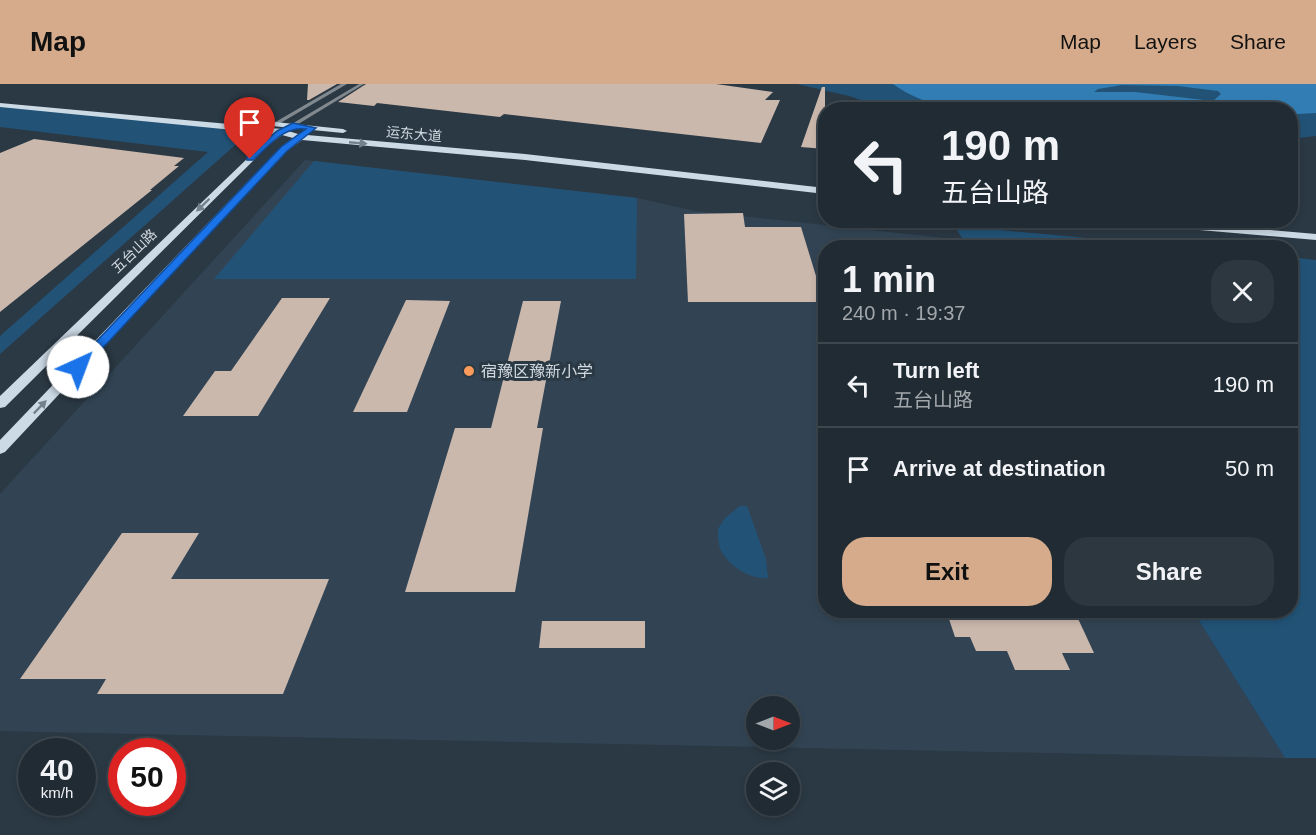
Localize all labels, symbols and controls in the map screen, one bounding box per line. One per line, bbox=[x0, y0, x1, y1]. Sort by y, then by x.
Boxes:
text: Map bbox=[30, 26, 86, 57]
text: Map bbox=[1060, 30, 1101, 53]
text: Layers bbox=[1134, 30, 1197, 53]
text: Share bbox=[1230, 30, 1286, 53]
pin bbox=[224, 97, 275, 159]
icon: arrive bbox=[233, 106, 266, 139]
text: 190 m bbox=[941, 122, 1060, 169]
street label: 运东大道 bbox=[385, 124, 443, 144]
icon: left bbox=[842, 126, 920, 204]
one-way arrow bbox=[348, 138, 367, 148]
text: 五台山路 bbox=[941, 178, 1049, 208]
one-way arrow bbox=[196, 198, 210, 212]
street label: 五台山路 bbox=[108, 226, 160, 276]
text: 1 min bbox=[842, 259, 936, 300]
button: close bbox=[1211, 260, 1274, 323]
text: 240 m · 19:37 bbox=[842, 302, 965, 324]
position arrow bbox=[46, 335, 110, 399]
text: Turn left bbox=[893, 358, 979, 383]
place label: 宿豫区豫新小学 bbox=[481, 363, 593, 380]
marker: 宿豫区豫新小学 bbox=[462, 364, 476, 378]
icon: left bbox=[842, 369, 875, 402]
text: 190 m bbox=[1213, 372, 1274, 397]
text: 五台山路 bbox=[893, 389, 973, 411]
one-way arrow bbox=[33, 400, 47, 414]
icon: arrive bbox=[842, 453, 875, 486]
text: Arrive at destination bbox=[893, 456, 1106, 481]
text: 50 m bbox=[1225, 456, 1274, 481]
button: Exit bbox=[842, 537, 1052, 606]
button: Share bbox=[1064, 537, 1274, 606]
north arrow bbox=[746, 696, 800, 750]
map controls bbox=[746, 696, 800, 816]
speed limit sign: 50 bbox=[108, 738, 186, 816]
text: 40 bbox=[40, 753, 74, 786]
button: layers bbox=[746, 762, 800, 816]
text: km/h bbox=[41, 784, 73, 801]

